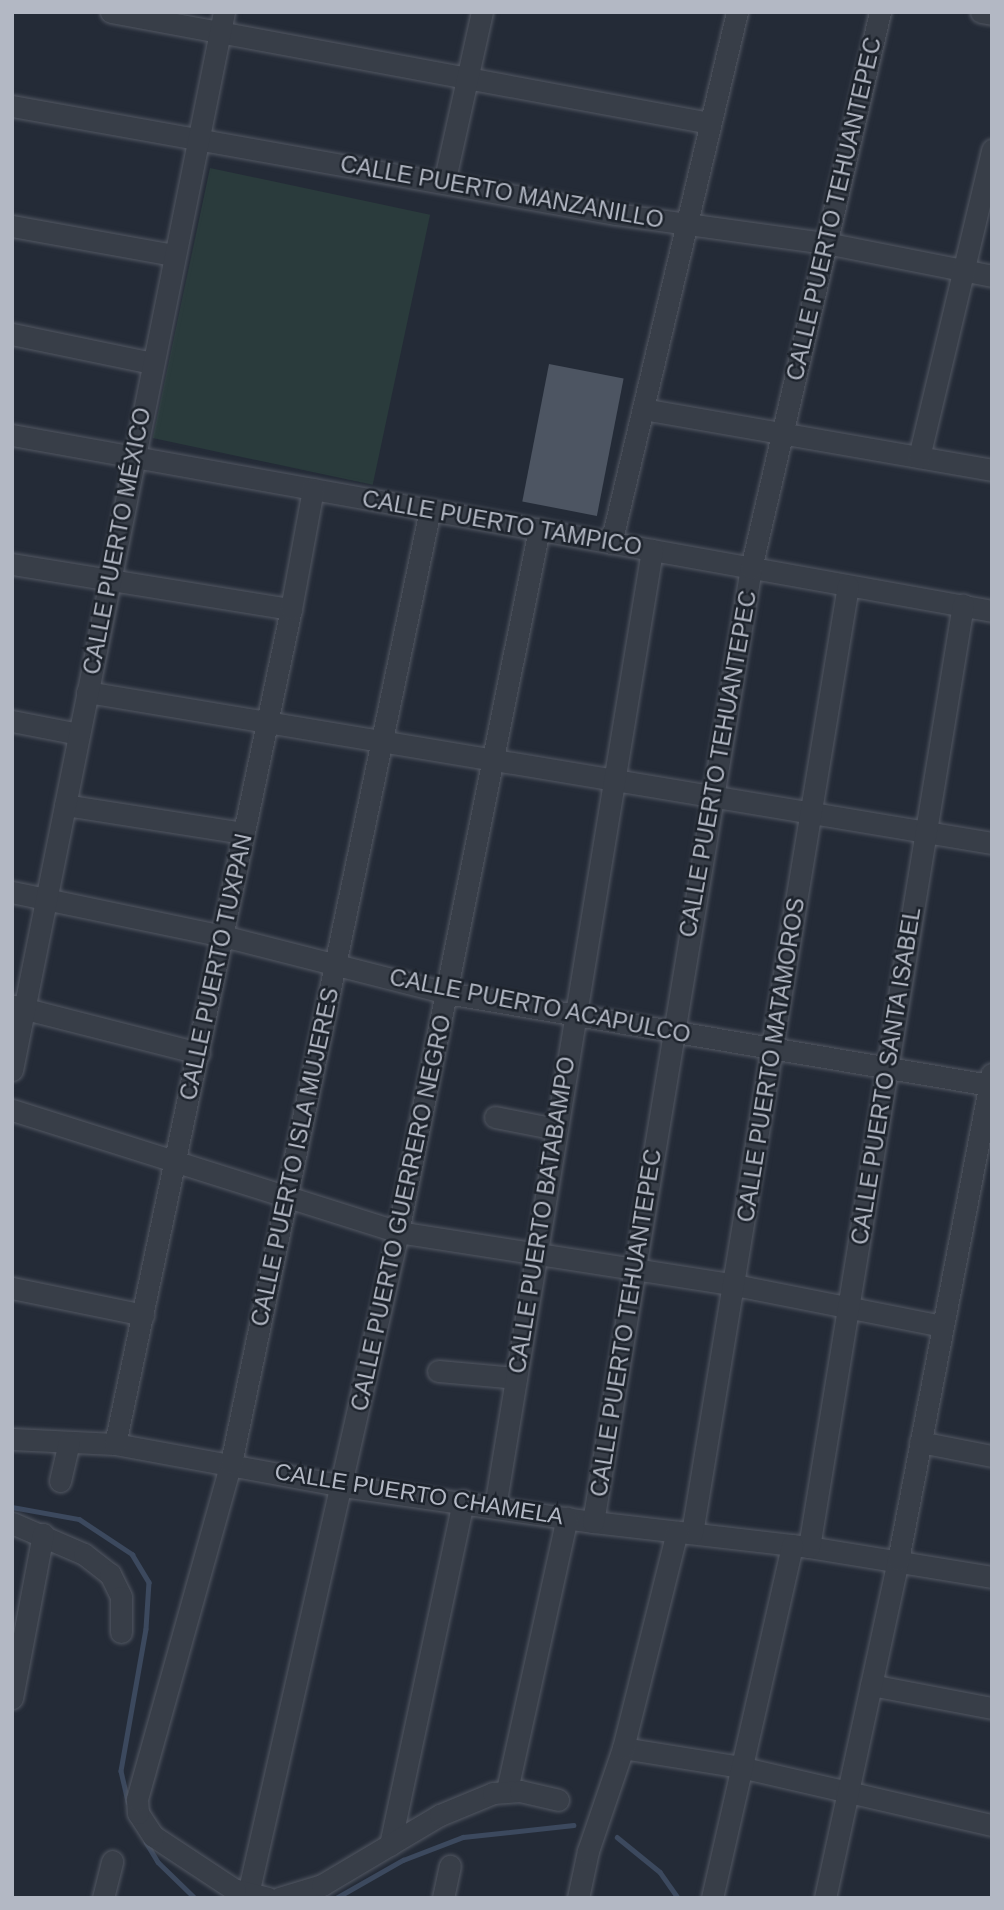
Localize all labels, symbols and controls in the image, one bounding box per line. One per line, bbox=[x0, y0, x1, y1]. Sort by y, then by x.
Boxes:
street label: CALLE PUERTO TEHUANTEPEC bbox=[781, 34, 887, 384]
street label: CALLE PUERTO MANZANILLO bbox=[338, 150, 666, 234]
street label: CALLE PUERTO MÉXICO bbox=[78, 405, 156, 677]
street label: CALLE PUERTO TAMPICO bbox=[360, 485, 644, 561]
street label: CALLE PUERTO TEHUANTEPEC bbox=[674, 588, 762, 940]
street label: CALLE PUERTO TUXPAN bbox=[174, 831, 258, 1103]
street label: CALLE PUERTO MATAMOROS bbox=[732, 896, 810, 1224]
street label: CALLE PUERTO SANTA ISABEL bbox=[846, 905, 926, 1247]
street label: CALLE PUERTO ACAPULCO bbox=[387, 963, 693, 1049]
street label: CALLE PUERTO ISLA MUJERES bbox=[245, 985, 345, 1329]
street label: CALLE PUERTO GUERRERO NEGRO bbox=[345, 1012, 457, 1414]
street label: CALLE PUERTO BATABAMPO bbox=[503, 1055, 581, 1375]
street label: CALLE PUERTO TEHUANTEPEC bbox=[585, 1147, 667, 1499]
street label: CALLE PUERTO CHAMELA bbox=[273, 1458, 565, 1530]

